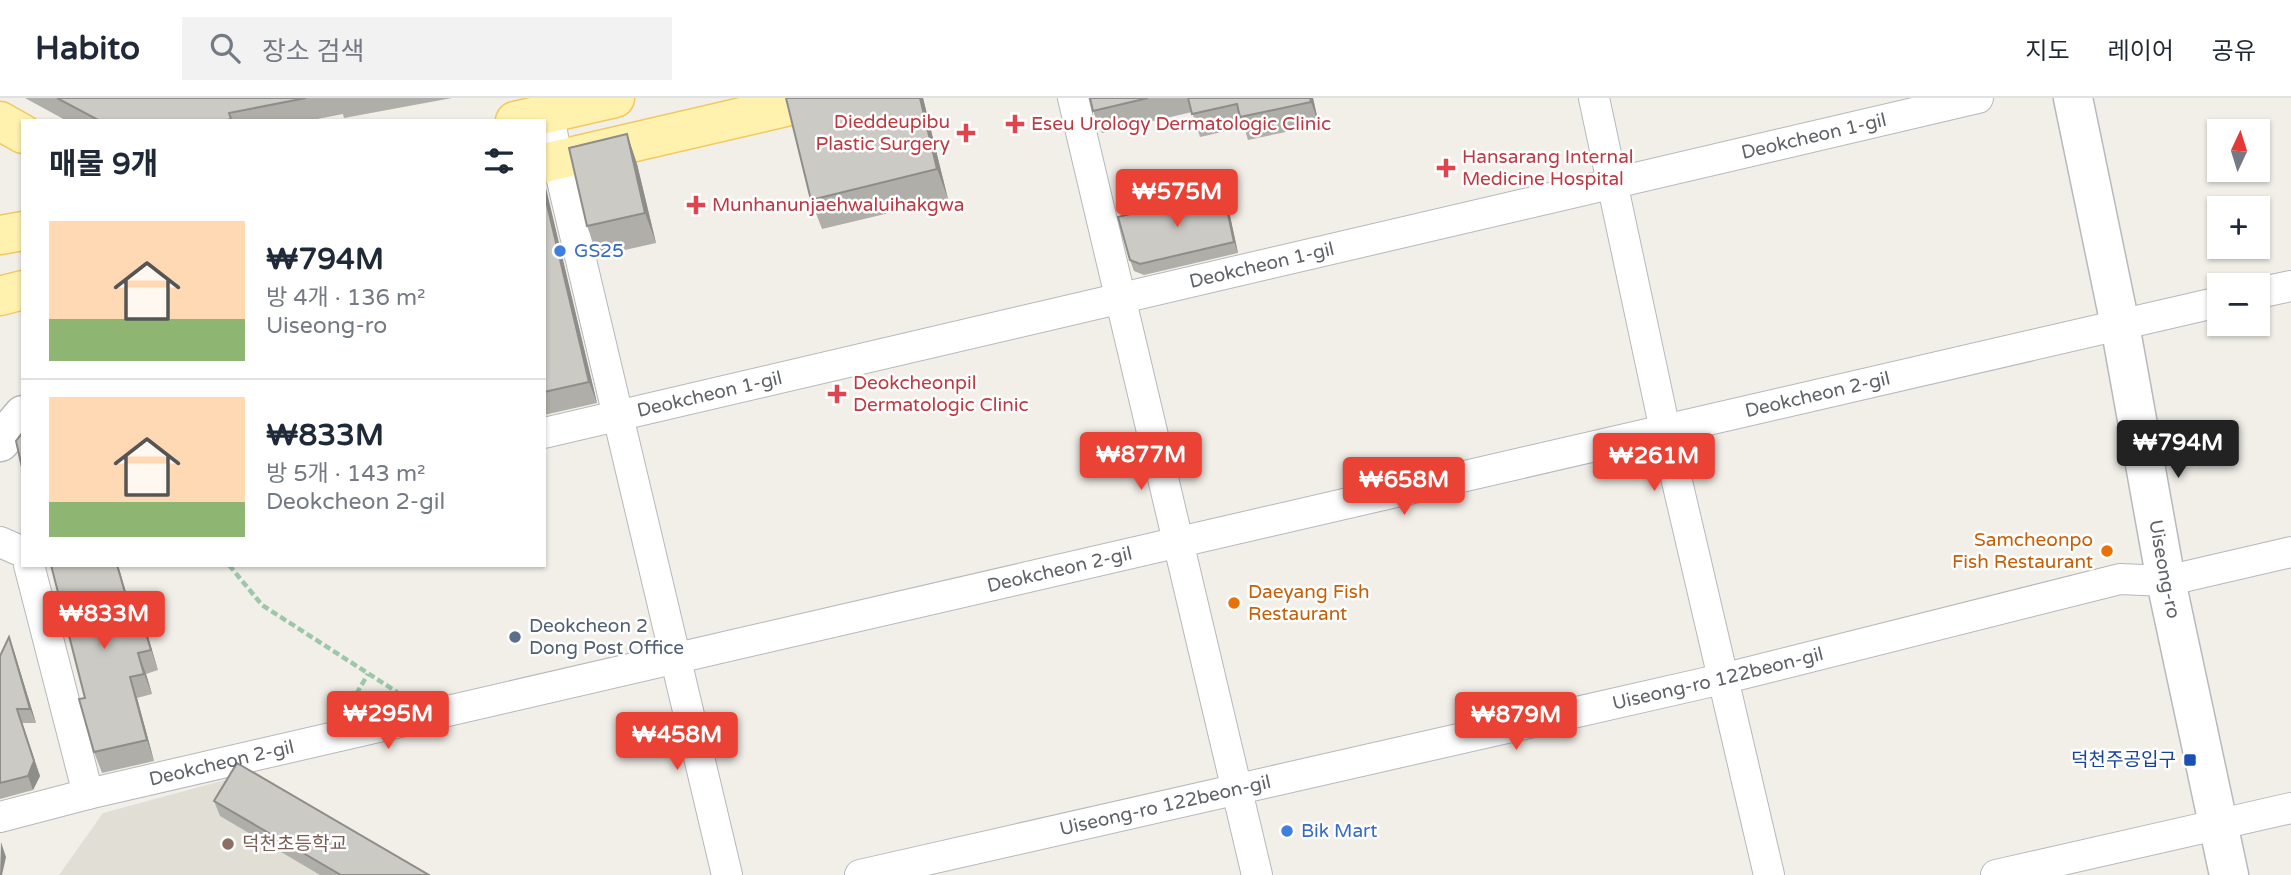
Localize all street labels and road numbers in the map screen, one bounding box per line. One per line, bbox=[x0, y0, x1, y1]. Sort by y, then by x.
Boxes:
street label: Deokcheon 1-gil bbox=[1739, 109, 1888, 164]
street label: Deokcheon 1-gil bbox=[1187, 238, 1336, 293]
street label: Deokcheon 1-gil bbox=[635, 367, 784, 422]
street label: Deokcheon 2-gil bbox=[1743, 367, 1892, 422]
street label: Uiseong-ro bbox=[2144, 518, 2185, 621]
street label: Deokcheon 2-gil bbox=[985, 542, 1134, 597]
street label: Uiseong-ro 122beon-gil bbox=[1610, 643, 1826, 715]
street label: Deokcheon 2-gil bbox=[147, 736, 296, 791]
street label: Uiseong-ro 122beon-gil bbox=[1057, 771, 1273, 840]

